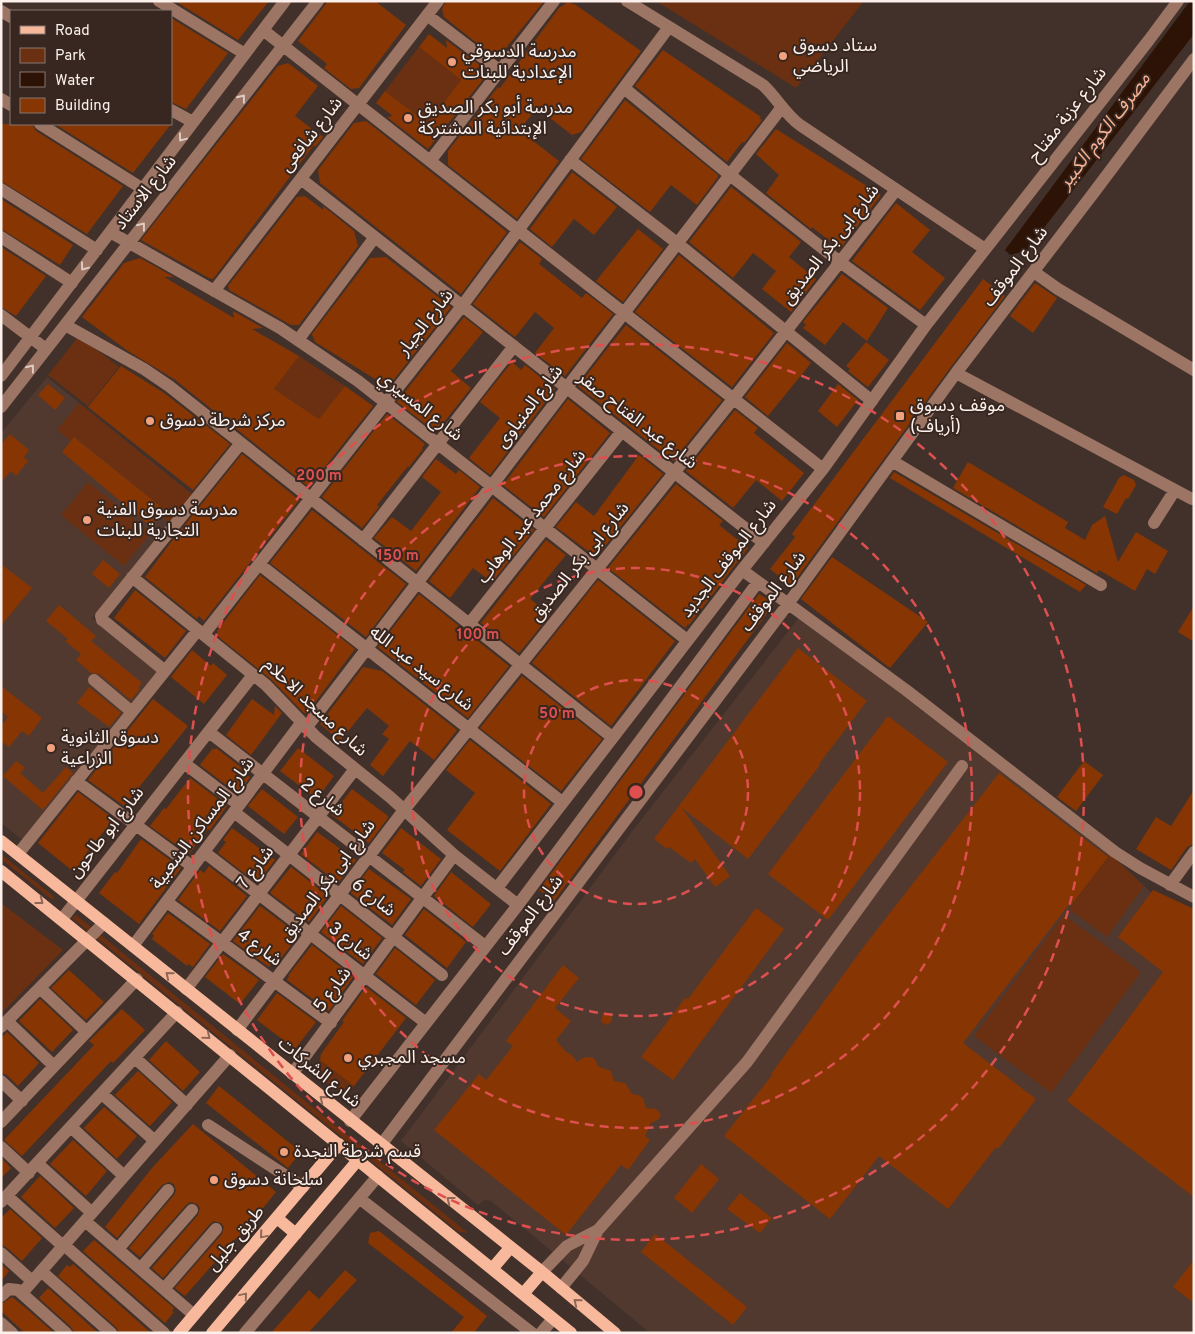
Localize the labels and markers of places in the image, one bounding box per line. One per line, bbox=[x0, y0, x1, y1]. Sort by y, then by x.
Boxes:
place label: ستاد دسوق الرياضي bbox=[793, 35, 877, 79]
place label: مدرسة الدسوقي الإعدادية للبنات bbox=[462, 41, 577, 85]
marker: ستاد دسوق الرياضي bbox=[777, 50, 789, 62]
marker: مدرسة الدسوقي الإعدادية للبنات bbox=[446, 56, 458, 68]
place label: مدرسة أبو بكر الصديق الإبتدائية المشتركة bbox=[418, 95, 573, 141]
marker: مدرسة أبو بكر الصديق الإبتدائية المشتركة bbox=[402, 112, 414, 124]
place label: موقف دسوق (أرياف) bbox=[910, 395, 1005, 439]
place label: مركز شرطة دسوق bbox=[160, 410, 286, 433]
marker: موقف دسوق (أرياف) bbox=[894, 410, 906, 422]
marker: مركز شرطة دسوق bbox=[144, 415, 156, 427]
place label: مدرسة دسوق الفنية التجارية للبنات bbox=[97, 499, 238, 543]
marker: مدرسة دسوق الفنية التجارية للبنات bbox=[81, 514, 93, 526]
place label: دسوق الثانوية الزراعية bbox=[61, 727, 159, 771]
marker: دسوق الثانوية الزراعية bbox=[45, 742, 57, 754]
centre of rings bbox=[627, 783, 645, 801]
place label: مسجد المجبري bbox=[358, 1047, 466, 1070]
marker: مسجد المجبري bbox=[342, 1052, 354, 1064]
place label: قسم شرطة النجدة bbox=[294, 1141, 421, 1164]
marker: قسم شرطة النجدة bbox=[278, 1146, 290, 1158]
place label: سلخانة دسوق bbox=[224, 1169, 323, 1192]
marker: سلخانة دسوق bbox=[208, 1174, 220, 1186]

